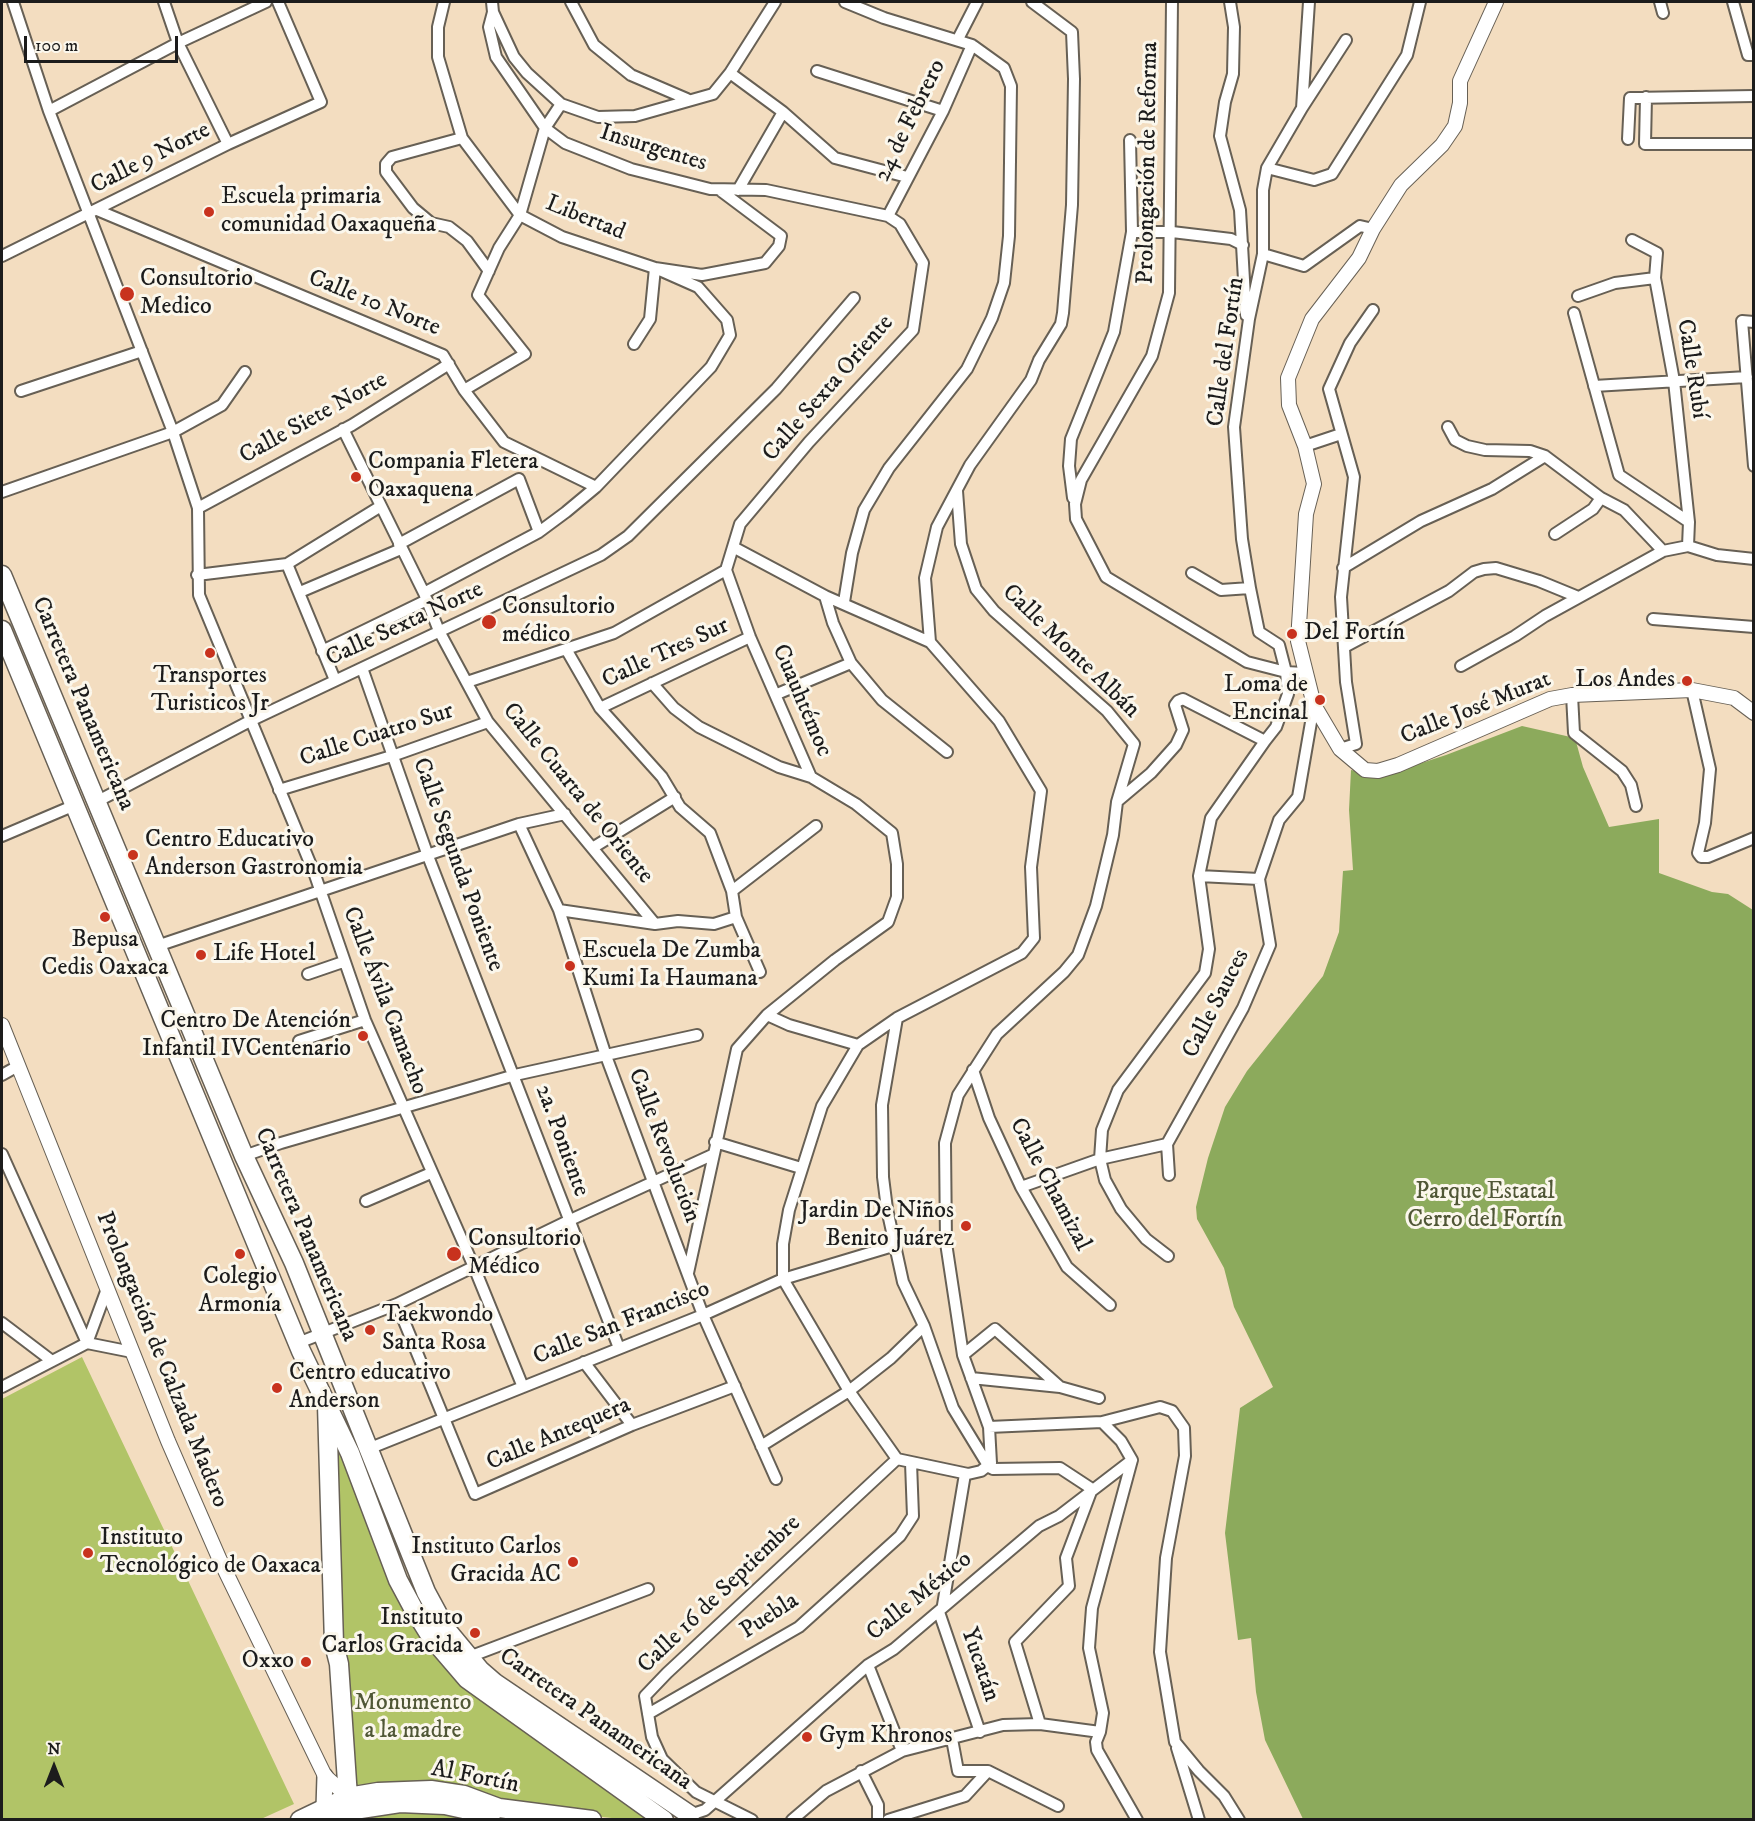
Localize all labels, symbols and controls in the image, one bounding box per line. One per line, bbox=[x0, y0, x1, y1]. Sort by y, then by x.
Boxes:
scale bar bbox=[27, 24, 182, 62]
text: 100 m bbox=[35, 35, 78, 57]
street label: Prolongación de Reforma bbox=[1132, 41, 1166, 285]
street label: 24 de Febrero bbox=[869, 55, 953, 187]
street label: Calle 9 Norte bbox=[87, 117, 215, 201]
street label: Insurgentes bbox=[596, 119, 710, 179]
place label: Escuela primaria comunidad Oaxaqueña bbox=[221, 184, 436, 240]
street label: Libertad bbox=[541, 190, 629, 248]
marker: Escuela primaria comunidad Oaxaqueña bbox=[202, 205, 216, 219]
street label: Calle 10 Norte bbox=[304, 264, 444, 344]
place label: Consultorio Medico bbox=[140, 266, 253, 322]
street label: Calle del Fortín bbox=[1202, 275, 1252, 429]
marker: Consultorio Medico bbox=[118, 285, 136, 303]
street label: Calle Sexta Oriente bbox=[757, 310, 901, 468]
street label: Calle Rubí bbox=[1669, 317, 1713, 421]
street label: Calle Siete Norte bbox=[235, 367, 393, 471]
place label: Compania Fletera Oaxaquena bbox=[368, 449, 538, 505]
marker: Compania Fletera Oaxaquena bbox=[349, 470, 363, 484]
street label: Calle Sexta Norte bbox=[322, 576, 488, 674]
street label: Calle Monte Albán bbox=[995, 579, 1145, 725]
street label: Carretera Panamericana bbox=[24, 593, 140, 815]
place label: Consultorio médico bbox=[502, 594, 615, 650]
street label: Calle Tres Sur bbox=[598, 612, 734, 696]
marker: Consultorio médico bbox=[480, 613, 498, 631]
place label: Del Fortín bbox=[1304, 620, 1405, 648]
marker: Del Fortín bbox=[1285, 627, 1299, 641]
street label: Cuauhtémoc bbox=[764, 640, 838, 762]
marker: Transportes Turisticos Jr bbox=[203, 646, 217, 660]
place label: Transportes Turisticos Jr bbox=[151, 663, 269, 719]
street label: Calle José Murat bbox=[1397, 666, 1555, 752]
place label: Los Andes bbox=[1575, 667, 1675, 695]
place label: Loma de Encinal bbox=[1224, 672, 1308, 728]
marker: Los Andes bbox=[1680, 674, 1694, 688]
marker: Loma de Encinal bbox=[1313, 693, 1327, 707]
street label: Calle Cuatro Sur bbox=[297, 698, 457, 774]
street label: Calle Cuarta de Oriente bbox=[495, 698, 659, 890]
street label: Calle Segunda Poniente bbox=[405, 754, 509, 976]
place label: Centro Educativo Anderson Gastronomia bbox=[145, 827, 363, 883]
marker: Centro Educativo Anderson Gastronomia bbox=[126, 848, 140, 862]
street label: Calle Ávila Camacho bbox=[335, 903, 433, 1099]
marker: Bepusa Cedis Oaxaca bbox=[98, 910, 112, 924]
place label: Bepusa Cedis Oaxaca bbox=[42, 927, 168, 983]
place label: Escuela De Zumba Kumi Ia Haumana bbox=[582, 938, 761, 994]
place label: Life Hotel bbox=[213, 941, 315, 969]
street label: Calle Sauces bbox=[1177, 945, 1257, 1063]
marker: Life Hotel bbox=[194, 948, 208, 962]
marker: Escuela De Zumba Kumi Ia Haumana bbox=[563, 959, 577, 973]
place label: Centro De Atención Infantil IVCentenario bbox=[142, 1008, 351, 1064]
marker: Centro De Atención Infantil IVCentenario bbox=[356, 1029, 370, 1043]
street label: Calle Revolución bbox=[620, 1065, 706, 1227]
street label: 2a. Poniente bbox=[527, 1081, 595, 1201]
street label: Calle Chamizal bbox=[1002, 1114, 1096, 1256]
street label: Carretera Panamericana bbox=[247, 1124, 363, 1346]
park label: Parque Estatal Cerro del Fortín bbox=[1407, 1179, 1563, 1235]
place label: Jardin De Niños Benito Juárez bbox=[800, 1198, 954, 1254]
street label: Prolongación de Calzada Madero bbox=[88, 1208, 234, 1512]
marker: Jardin De Niños Benito Juárez bbox=[959, 1219, 973, 1233]
place label: Consultorio Médico bbox=[468, 1226, 581, 1282]
marker: Consultorio Médico bbox=[445, 1245, 463, 1263]
marker: Colegio Armonía bbox=[233, 1247, 247, 1261]
place label: Colegio Armonía bbox=[199, 1264, 281, 1320]
street label: Calle San Francisco bbox=[530, 1275, 714, 1373]
place label: Taekwondo Santa Rosa bbox=[382, 1302, 493, 1358]
marker: Taekwondo Santa Rosa bbox=[363, 1323, 377, 1337]
place label: Centro educativo Anderson bbox=[289, 1360, 451, 1416]
marker: Centro educativo Anderson bbox=[270, 1381, 284, 1395]
street label: Calle Antequera bbox=[483, 1392, 635, 1478]
street label: Calle 16 de Septiembre bbox=[633, 1510, 807, 1680]
place label: Instituto Tecnológico de Oaxaca bbox=[100, 1525, 321, 1581]
place label: Instituto Carlos Gracida AC bbox=[411, 1534, 561, 1590]
marker: Instituto Tecnológico de Oaxaca bbox=[81, 1546, 95, 1560]
street label: Calle México bbox=[862, 1546, 978, 1648]
marker: Instituto Carlos Gracida AC bbox=[566, 1555, 580, 1569]
street label: Puebla bbox=[735, 1587, 805, 1647]
place label: Instituto Carlos Gracida bbox=[321, 1605, 463, 1661]
street label: Yucatán bbox=[953, 1624, 1005, 1706]
marker: Instituto Carlos Gracida bbox=[468, 1626, 482, 1640]
street label: Carretera Panamericana bbox=[493, 1643, 697, 1797]
place label: Oxxo bbox=[242, 1648, 294, 1676]
marker: Oxxo bbox=[299, 1655, 313, 1669]
park label: Monumento a la madre bbox=[355, 1690, 471, 1746]
place label: Gym Khronos bbox=[819, 1723, 953, 1751]
marker: Gym Khronos bbox=[800, 1730, 814, 1744]
north arrow bbox=[24, 1737, 84, 1797]
text: N bbox=[47, 1739, 61, 1759]
street label: Al Fortín bbox=[429, 1755, 521, 1801]

